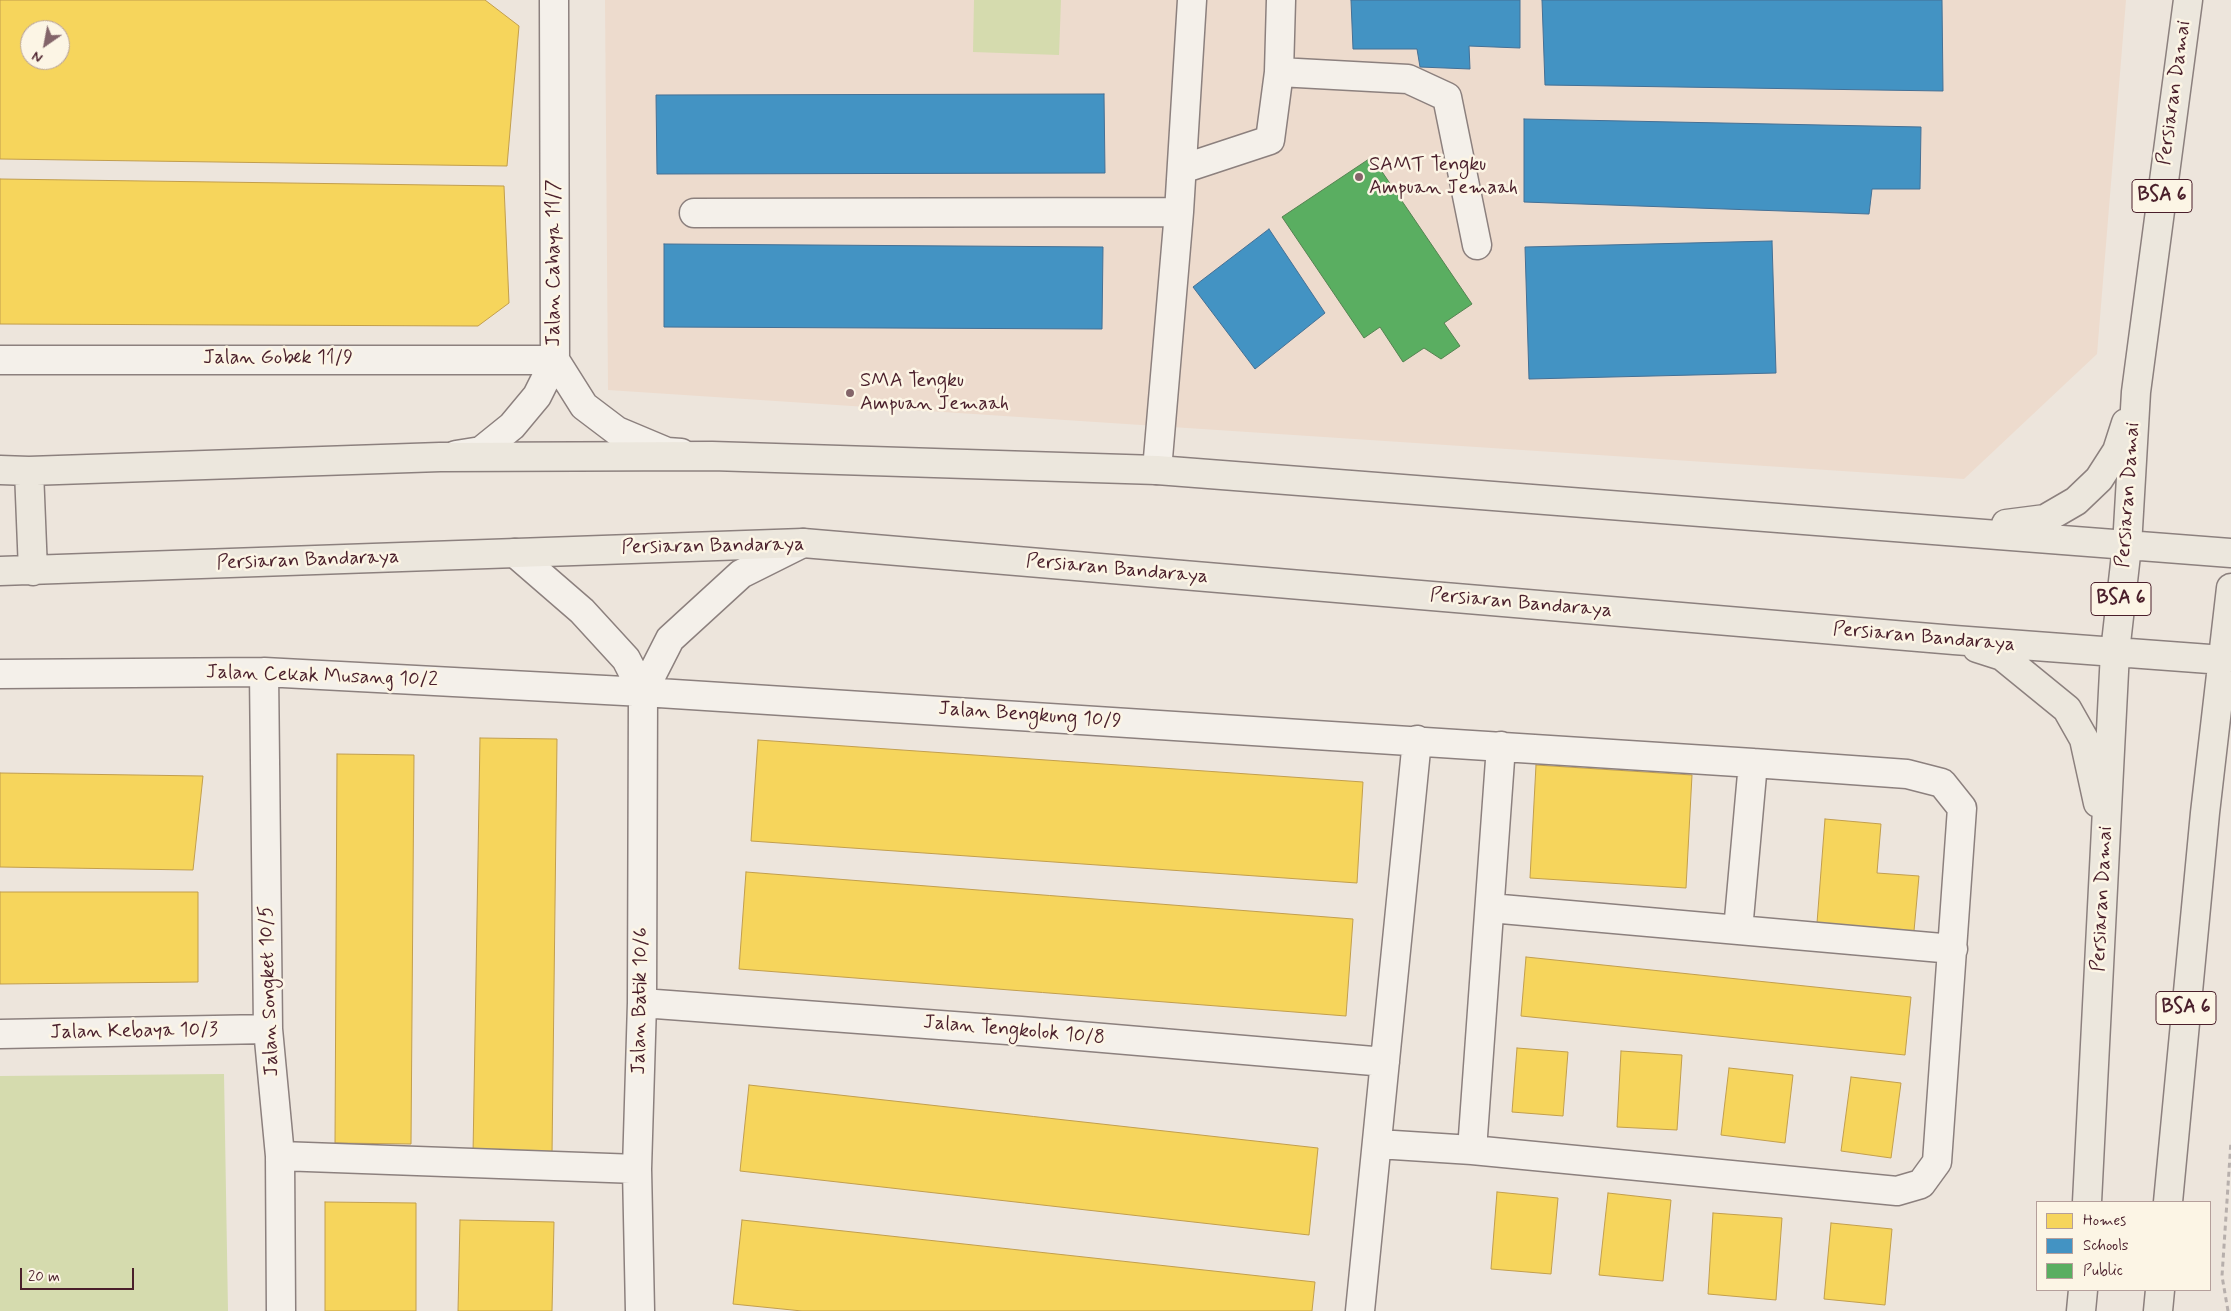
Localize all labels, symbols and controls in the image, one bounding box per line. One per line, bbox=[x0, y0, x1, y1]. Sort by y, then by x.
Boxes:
street label: Persiaran Damai bbox=[2153, 19, 2197, 167]
north arrow bbox=[20, 20, 70, 70]
text: N bbox=[29, 47, 46, 67]
place label: SAMT Tengku Ampuan Jemaah bbox=[1369, 154, 1518, 201]
marker: SAMT Tengku Ampuan Jemaah bbox=[1353, 171, 1365, 183]
street label: Jalan Cahaya 11/7 bbox=[543, 179, 567, 347]
road number: BSA 6 bbox=[2132, 180, 2192, 212]
street label: Jalan Gobek 11/9 bbox=[203, 347, 353, 371]
place label: SMA Tengku Ampuan Jemaah bbox=[860, 370, 1009, 417]
marker: SMA Tengku Ampuan Jemaah bbox=[844, 387, 856, 399]
street label: Persiaran Damai bbox=[2112, 421, 2146, 569]
street label: Persiaran Bandaraya bbox=[621, 533, 805, 561]
street label: Persiaran Bandaraya bbox=[216, 546, 400, 576]
street label: Persiaran Bandaraya bbox=[1025, 550, 1209, 590]
road number: BSA 6 bbox=[2091, 582, 2151, 616]
street label: Persiaran Bandaraya bbox=[1429, 584, 1613, 624]
street label: Persiaran Bandaraya bbox=[1832, 618, 2016, 658]
street label: Jalan Cekak Musang 10/2 bbox=[206, 661, 438, 693]
street label: Jalan Bengkung 10/9 bbox=[938, 698, 1122, 734]
street label: Persiaran Damai bbox=[2087, 826, 2119, 972]
street label: Jalan Songket 10/5 bbox=[255, 905, 285, 1077]
street label: Jalan Batik 10/6 bbox=[628, 927, 654, 1075]
road number: BSA 6 bbox=[2156, 991, 2216, 1024]
street label: Jalan Tengkolok 10/8 bbox=[922, 1011, 1106, 1051]
street label: Jalan Kebaya 10/3 bbox=[50, 1019, 218, 1045]
legend bbox=[2036, 1201, 2211, 1291]
text: Homes bbox=[2083, 1211, 2126, 1231]
text: Schools bbox=[2083, 1236, 2129, 1256]
scale bar bbox=[22, 1258, 136, 1290]
text: Public bbox=[2083, 1261, 2123, 1281]
text: 20 m bbox=[28, 1267, 60, 1287]

